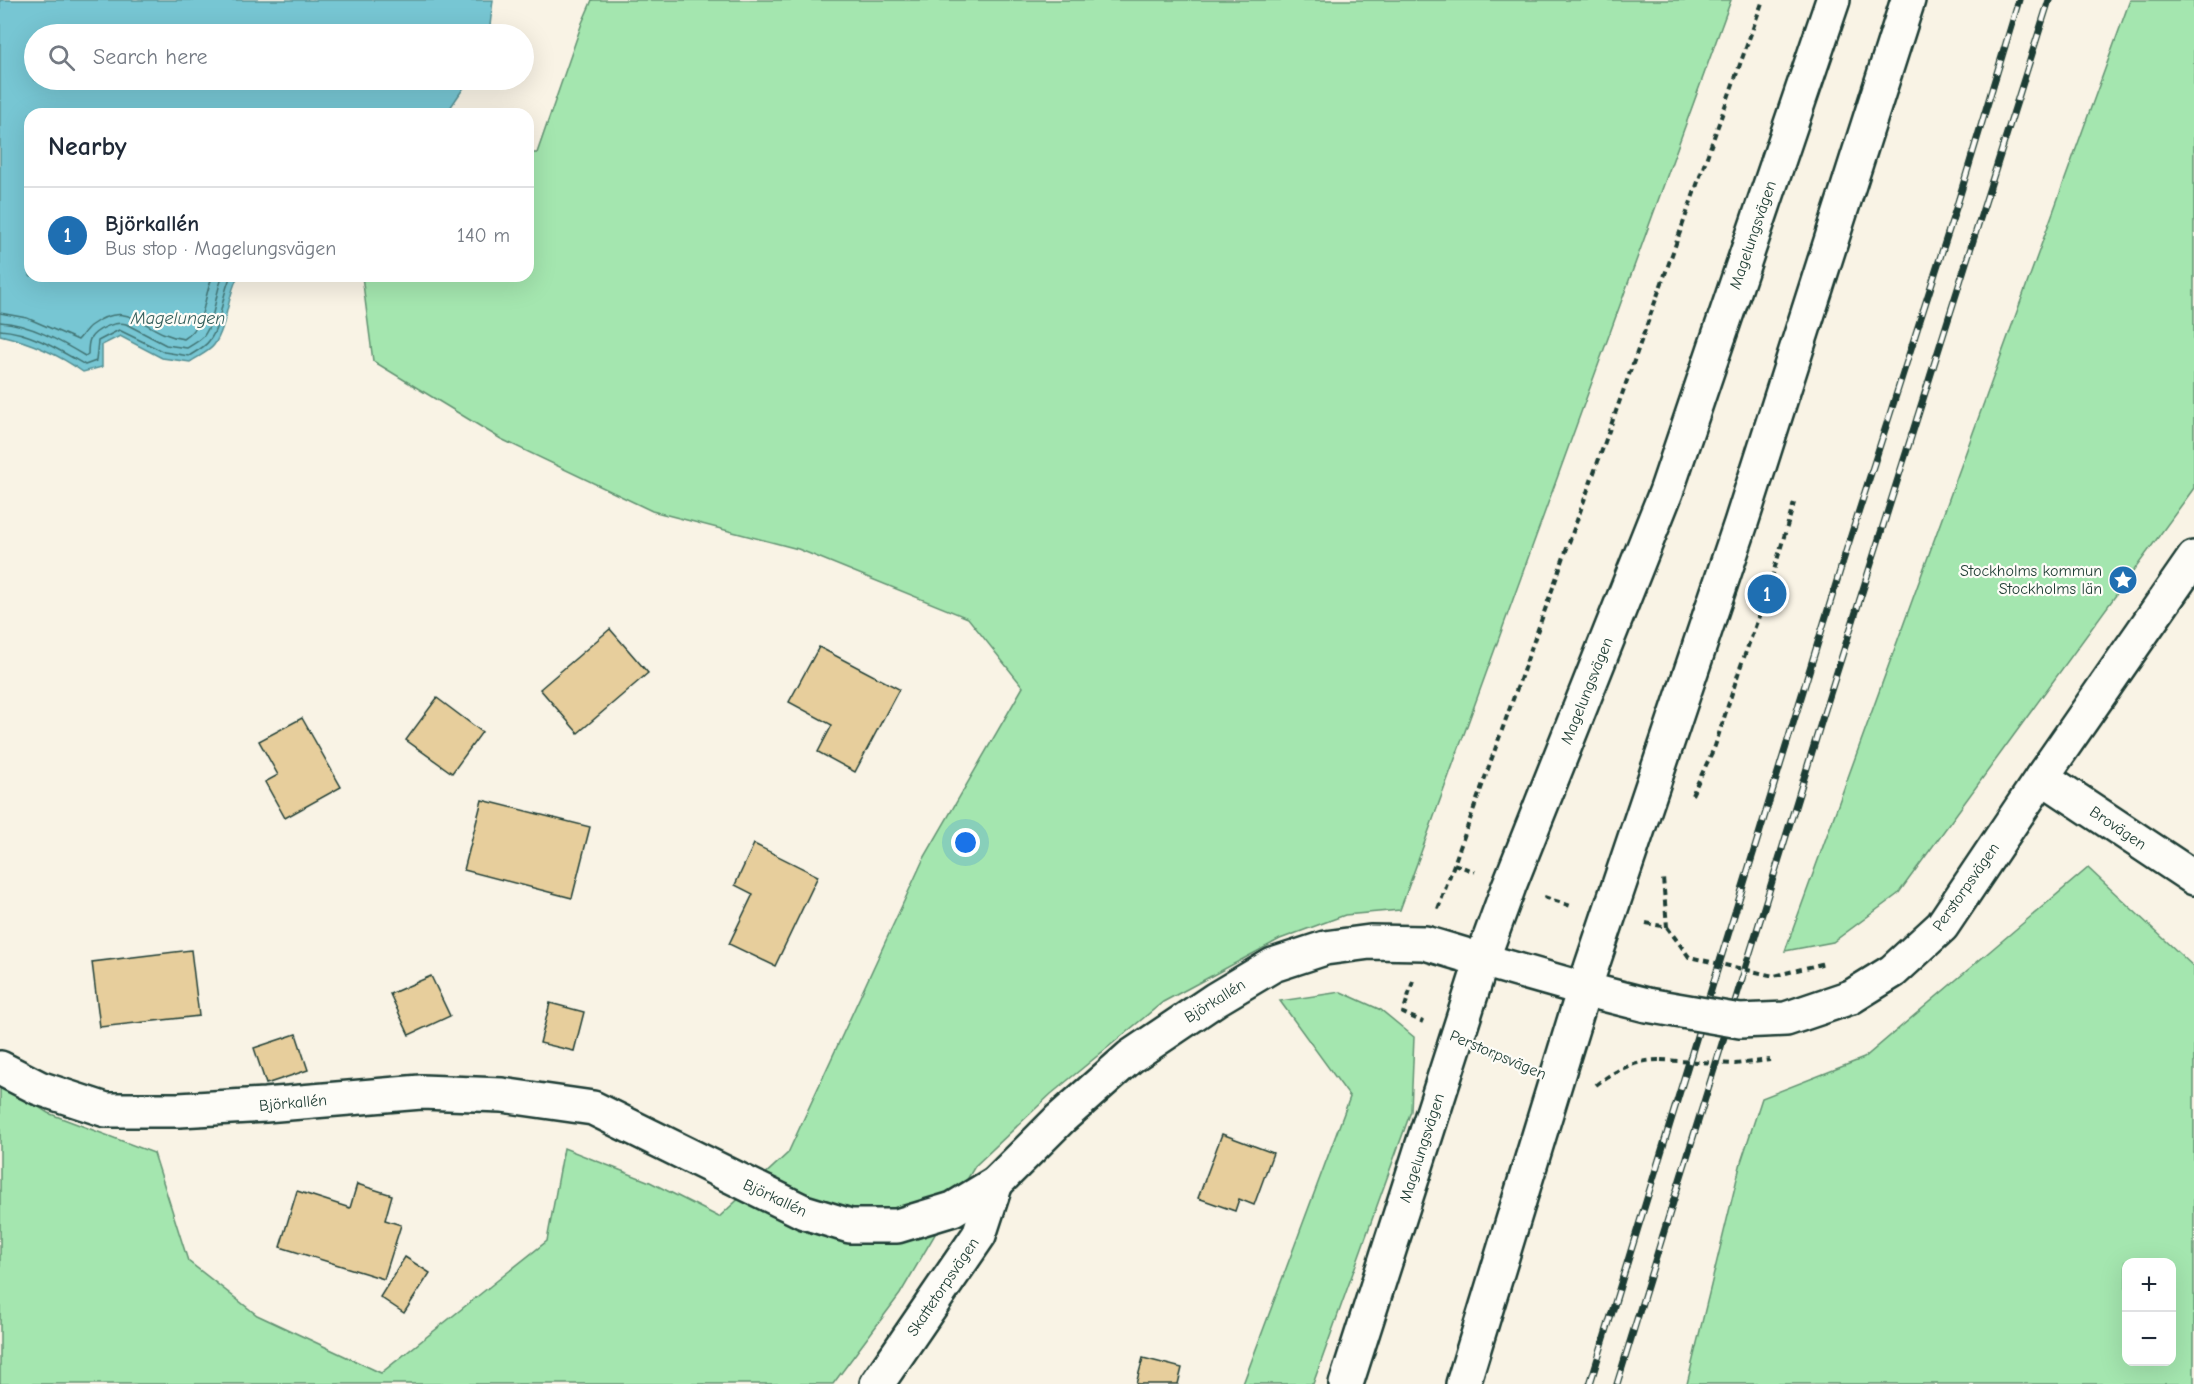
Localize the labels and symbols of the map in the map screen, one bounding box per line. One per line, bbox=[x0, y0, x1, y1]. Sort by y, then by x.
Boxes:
street label: Magelungsvägen bbox=[1726, 178, 1780, 292]
water label: Magelungen bbox=[130, 308, 225, 329]
place label: Stockholms kommun Stockholms län bbox=[1960, 562, 2102, 598]
place icon: Stockholms kommun Stockholms län bbox=[2107, 564, 2139, 596]
pin: 1 bbox=[1748, 572, 1786, 616]
street label: Magelungsvägen bbox=[1557, 635, 1617, 747]
street label: Brovägen bbox=[2086, 803, 2150, 853]
your location bbox=[951, 828, 980, 857]
street label: Perstorpsvägen bbox=[1929, 840, 2003, 934]
street label: Björkallén bbox=[1181, 975, 1249, 1027]
street label: Perstorpsvägen bbox=[1447, 1027, 1549, 1083]
street label: Björkallén bbox=[258, 1091, 328, 1115]
street label: Magelungsvägen bbox=[1396, 1091, 1448, 1205]
street label: Björkallén bbox=[740, 1175, 810, 1221]
street label: Skattetorpsvägen bbox=[903, 1234, 983, 1340]

